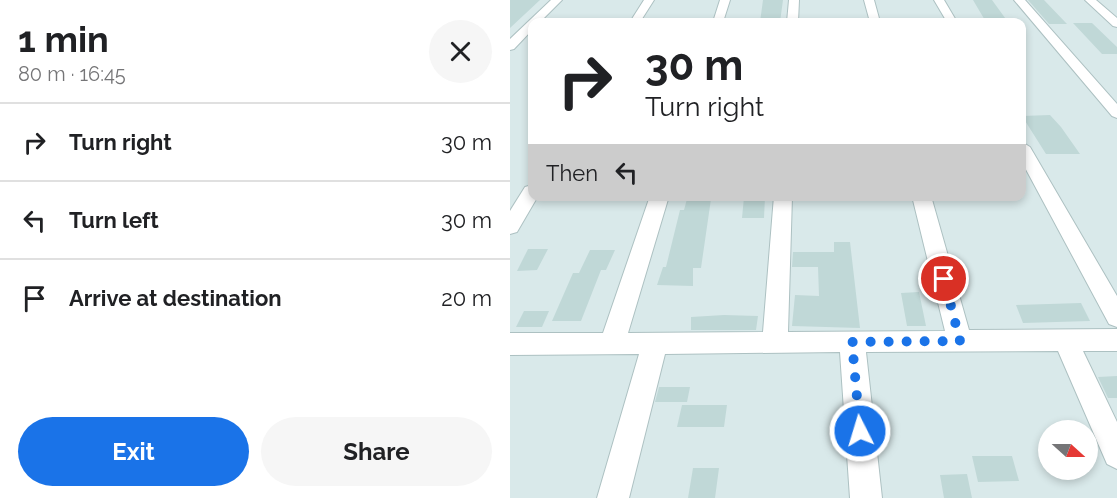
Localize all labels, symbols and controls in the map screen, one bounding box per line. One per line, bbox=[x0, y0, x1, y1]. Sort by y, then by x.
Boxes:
text: 1 min bbox=[18, 18, 109, 60]
button: close bbox=[429, 20, 492, 83]
text: 30 m bbox=[645, 41, 743, 90]
icon: right bbox=[546, 42, 624, 120]
text: 80 m · 16:45 bbox=[18, 62, 126, 86]
text: Turn right bbox=[645, 91, 764, 122]
icon: right bbox=[18, 126, 51, 159]
text: Turn right bbox=[69, 129, 172, 155]
text: 30 m bbox=[441, 129, 492, 155]
icon: left bbox=[610, 156, 643, 189]
text: Then bbox=[546, 160, 598, 186]
icon: left bbox=[18, 204, 51, 237]
text: Turn left bbox=[69, 207, 159, 233]
text: 30 m bbox=[441, 207, 492, 233]
pin bbox=[918, 253, 969, 304]
icon: arrive bbox=[927, 262, 960, 295]
icon: arrive bbox=[18, 282, 51, 315]
text: Arrive at destination bbox=[69, 285, 282, 311]
text: 20 m bbox=[441, 285, 492, 311]
position arrow bbox=[828, 399, 892, 463]
button: Exit bbox=[18, 417, 249, 486]
button: Share bbox=[261, 417, 492, 486]
north arrow bbox=[1038, 420, 1098, 480]
map controls bbox=[1038, 420, 1098, 480]

